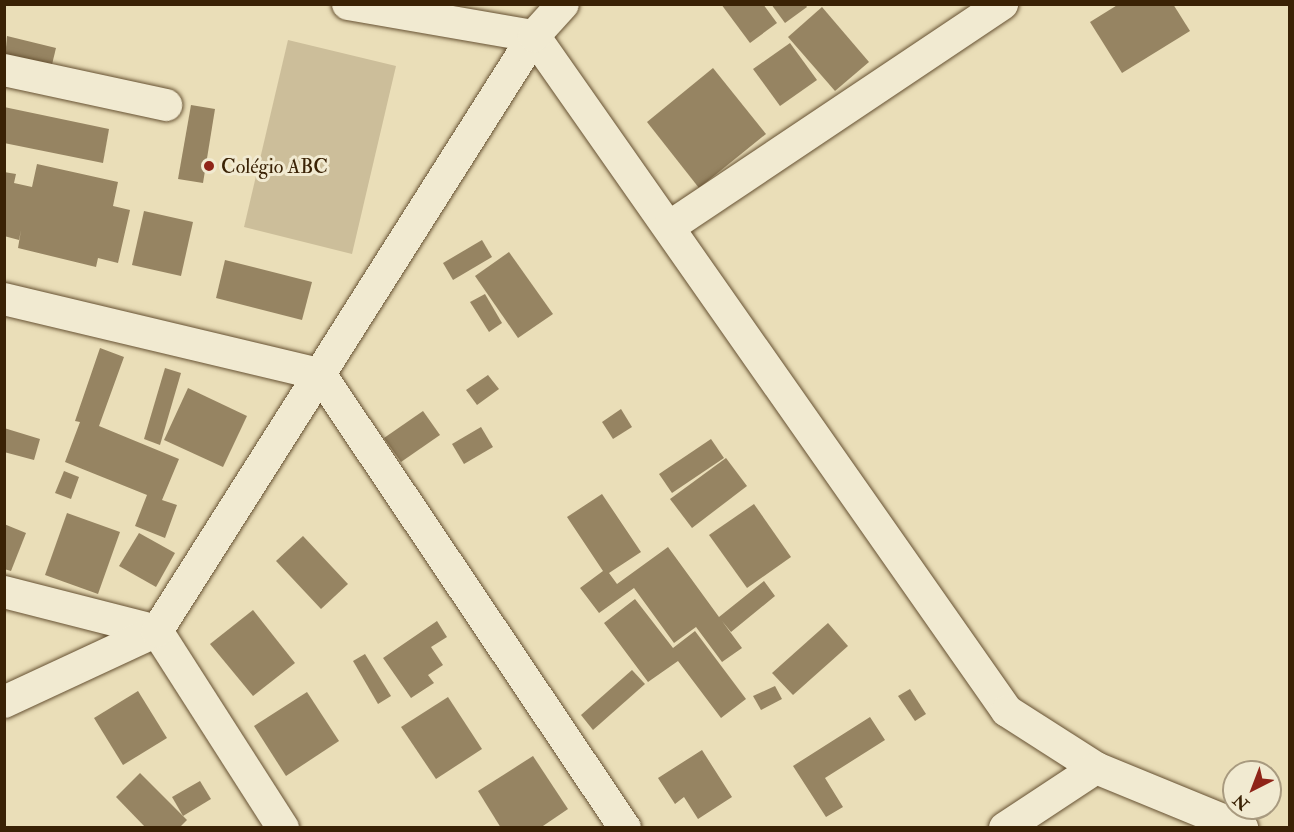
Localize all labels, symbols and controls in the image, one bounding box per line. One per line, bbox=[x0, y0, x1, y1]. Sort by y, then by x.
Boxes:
place label: Colégio ABC bbox=[221, 154, 328, 178]
marker: Colégio ABC bbox=[202, 159, 216, 173]
north arrow bbox=[1222, 760, 1282, 820]
text: N bbox=[1229, 790, 1253, 814]

